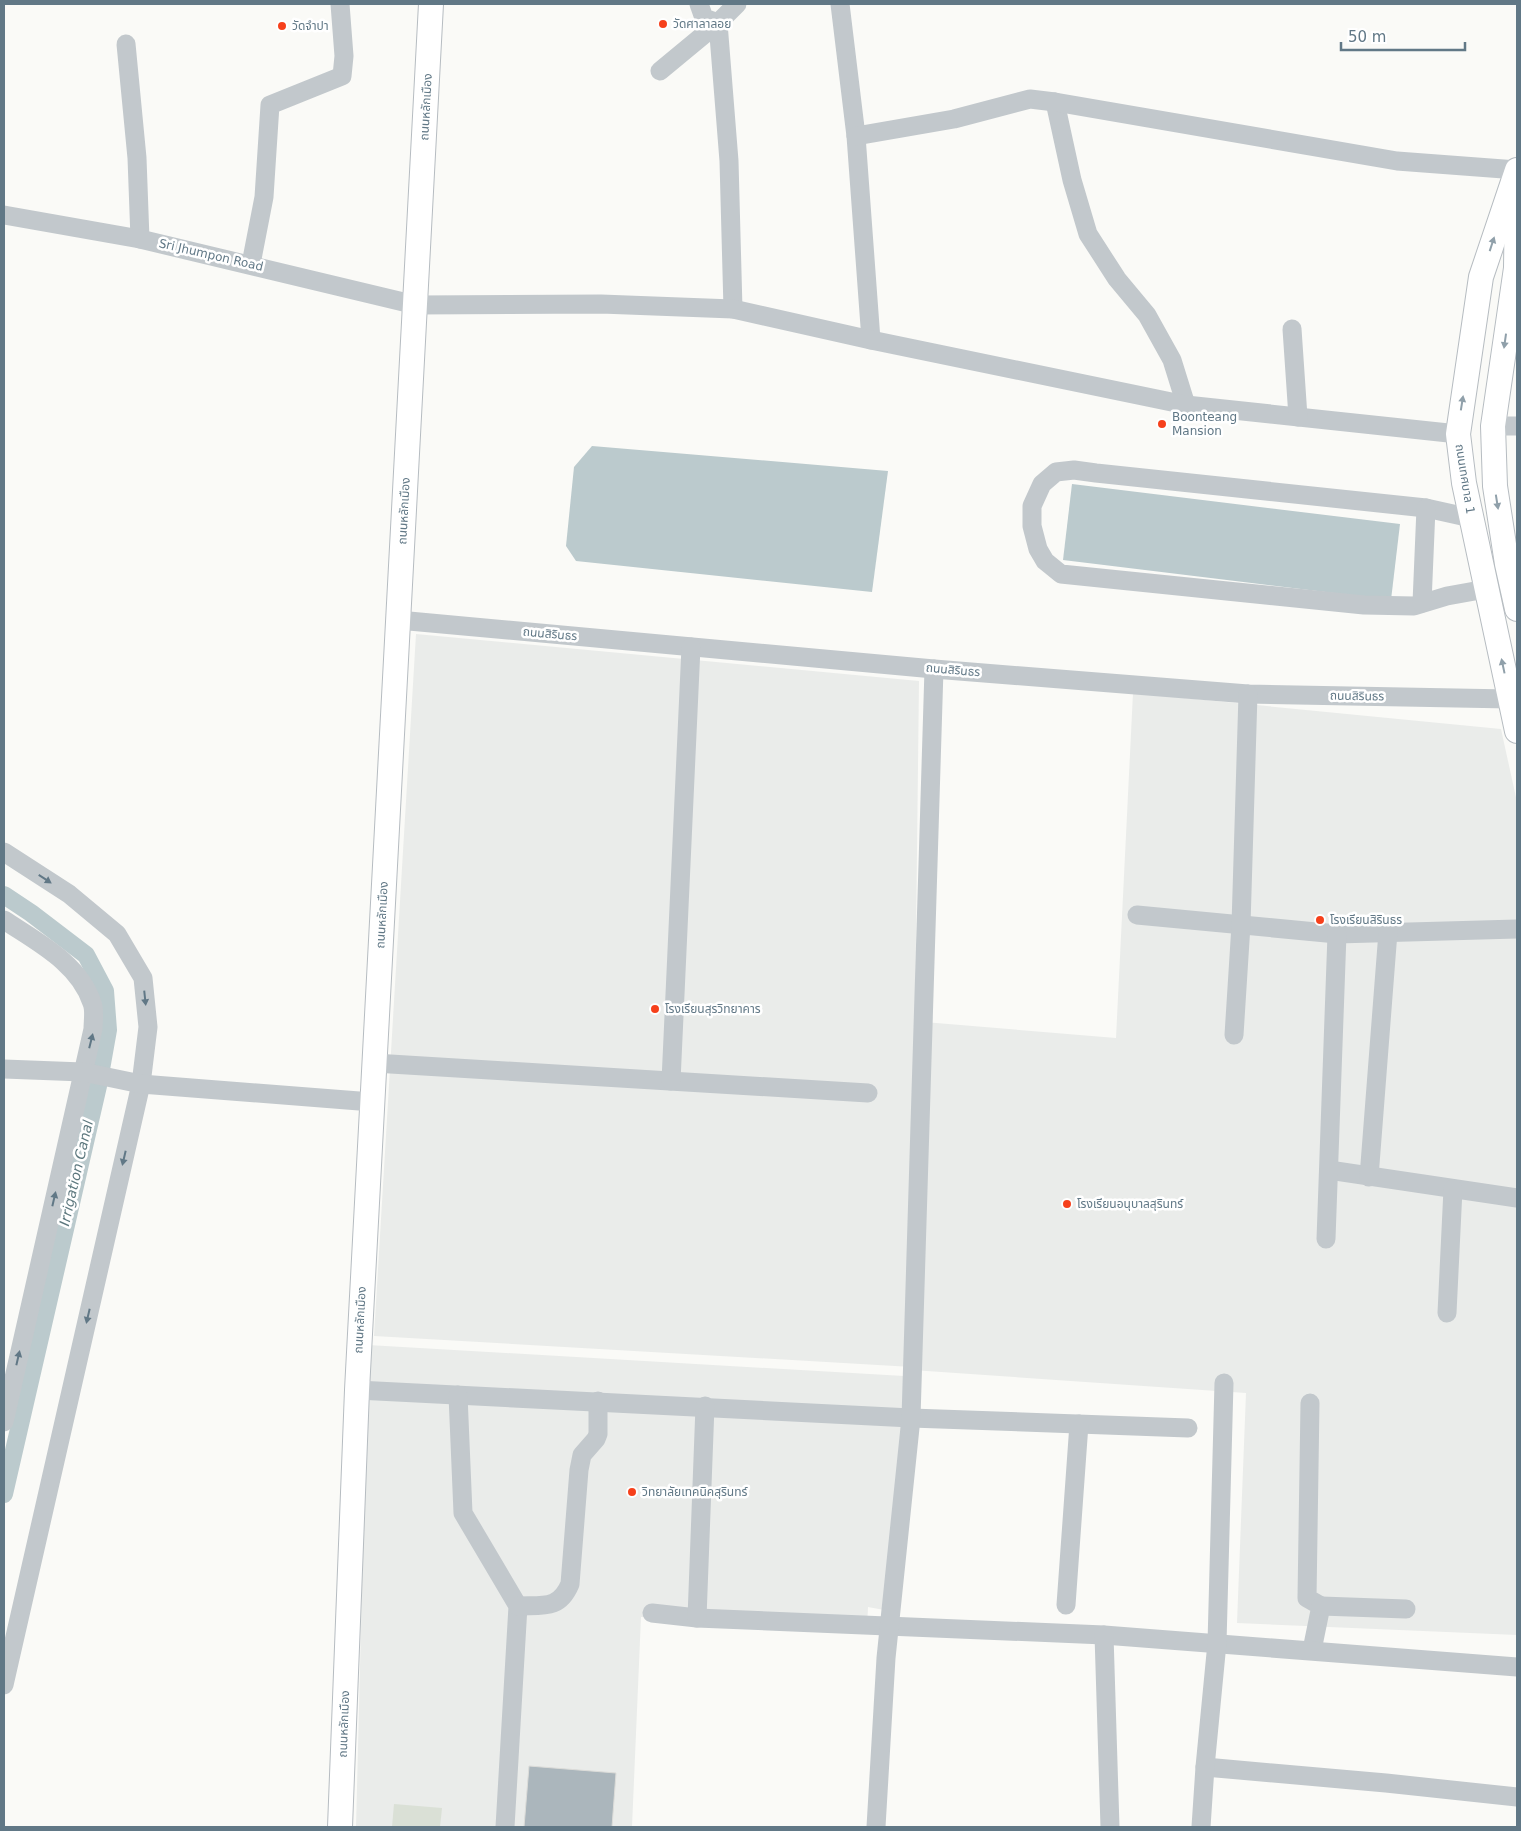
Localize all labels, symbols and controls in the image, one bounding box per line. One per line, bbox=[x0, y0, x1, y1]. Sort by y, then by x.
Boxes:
place label: วัดศาลาลอย bbox=[673, 17, 731, 31]
marker: วัดศาลาลอย bbox=[657, 18, 669, 30]
place label: วัดจำปา bbox=[292, 19, 329, 33]
marker: วัดจำปา bbox=[276, 20, 288, 32]
scale bar bbox=[1341, 20, 1465, 52]
text: 50 m bbox=[1348, 28, 1386, 46]
street label: ถนนหลักเมือง bbox=[417, 73, 435, 141]
street label: Sri Jhumpon Road bbox=[157, 236, 265, 274]
one-way arrow bbox=[1489, 236, 1497, 251]
one-way arrow bbox=[1501, 333, 1509, 349]
one-way arrow bbox=[1459, 395, 1467, 411]
place label: Boonteang Mansion bbox=[1172, 410, 1237, 438]
marker: Boonteang Mansion bbox=[1156, 418, 1168, 430]
street label: ถนนเทศบาล 1 bbox=[1453, 443, 1477, 515]
street label: ถนนหลักเมือง bbox=[395, 477, 413, 545]
one-way arrow bbox=[1494, 494, 1502, 510]
street label: ถนนสิรินธร bbox=[522, 625, 578, 643]
one-way arrow bbox=[1499, 659, 1507, 674]
street label: ถนนสิรินธร bbox=[925, 661, 981, 679]
street label: ถนนสิรินธร bbox=[1330, 689, 1384, 703]
one-way arrow bbox=[38, 874, 51, 883]
street label: ถนนหลักเมือง bbox=[373, 881, 391, 949]
place label: โรงเรียนสิรินธร bbox=[1330, 913, 1402, 927]
marker: โรงเรียนสิรินธร bbox=[1314, 914, 1326, 926]
one-way arrow bbox=[141, 990, 149, 1006]
place label: โรงเรียนสุรวิทยาคาร bbox=[665, 1002, 761, 1016]
marker: โรงเรียนสุรวิทยาคาร bbox=[649, 1003, 661, 1015]
one-way arrow bbox=[87, 1033, 95, 1048]
water label: Irrigation Canal bbox=[56, 1119, 96, 1227]
one-way arrow bbox=[120, 1150, 128, 1165]
one-way arrow bbox=[50, 1192, 58, 1207]
place label: โรงเรียนอนุบาลสุรินทร์ bbox=[1077, 1197, 1184, 1211]
marker: โรงเรียนอนุบาลสุรินทร์ bbox=[1061, 1198, 1073, 1210]
street label: ถนนหลักเมือง bbox=[351, 1286, 369, 1354]
one-way arrow bbox=[84, 1309, 92, 1324]
one-way arrow bbox=[14, 1350, 22, 1365]
place label: วิทยาลัยเทคนิคสุรินทร์ bbox=[641, 1485, 748, 1499]
marker: วิทยาลัยเทคนิคสุรินทร์ bbox=[626, 1486, 638, 1498]
street label: ถนนหลักเมือง bbox=[336, 1690, 352, 1758]

